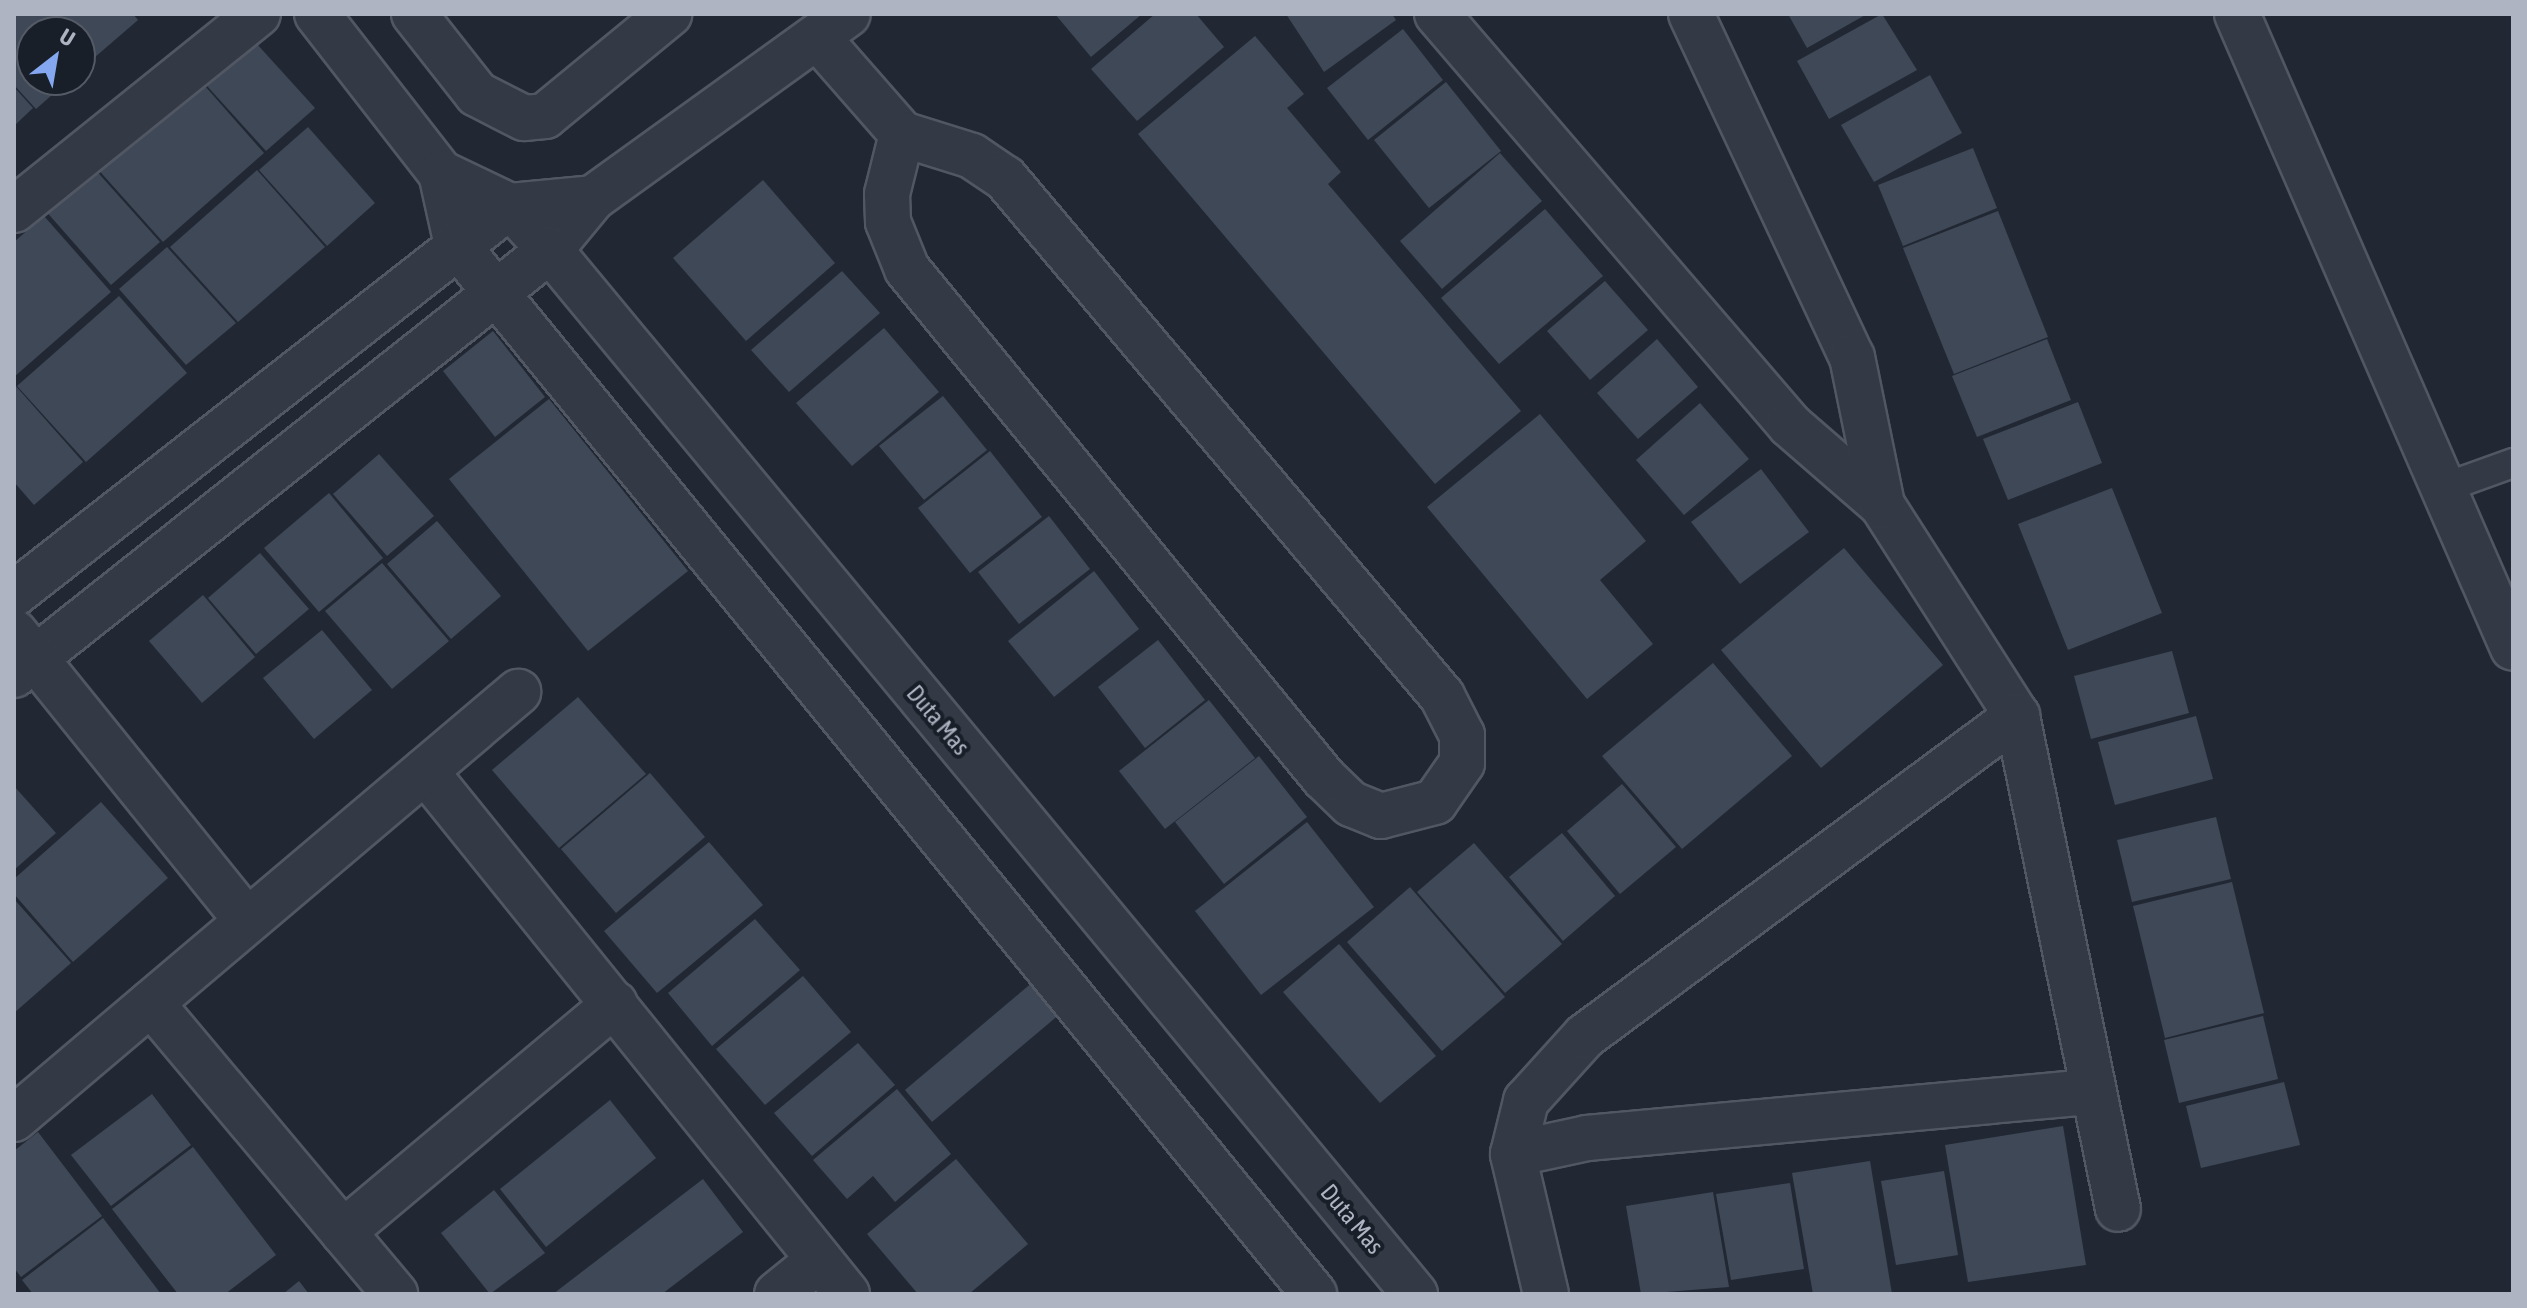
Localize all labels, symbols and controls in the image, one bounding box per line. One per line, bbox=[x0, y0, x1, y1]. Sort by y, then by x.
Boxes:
north arrow bbox=[16, 16, 96, 96]
text: U bbox=[55, 23, 80, 52]
street label: Duta Mas bbox=[901, 679, 975, 761]
street label: Duta Mas bbox=[1315, 1178, 1389, 1260]

